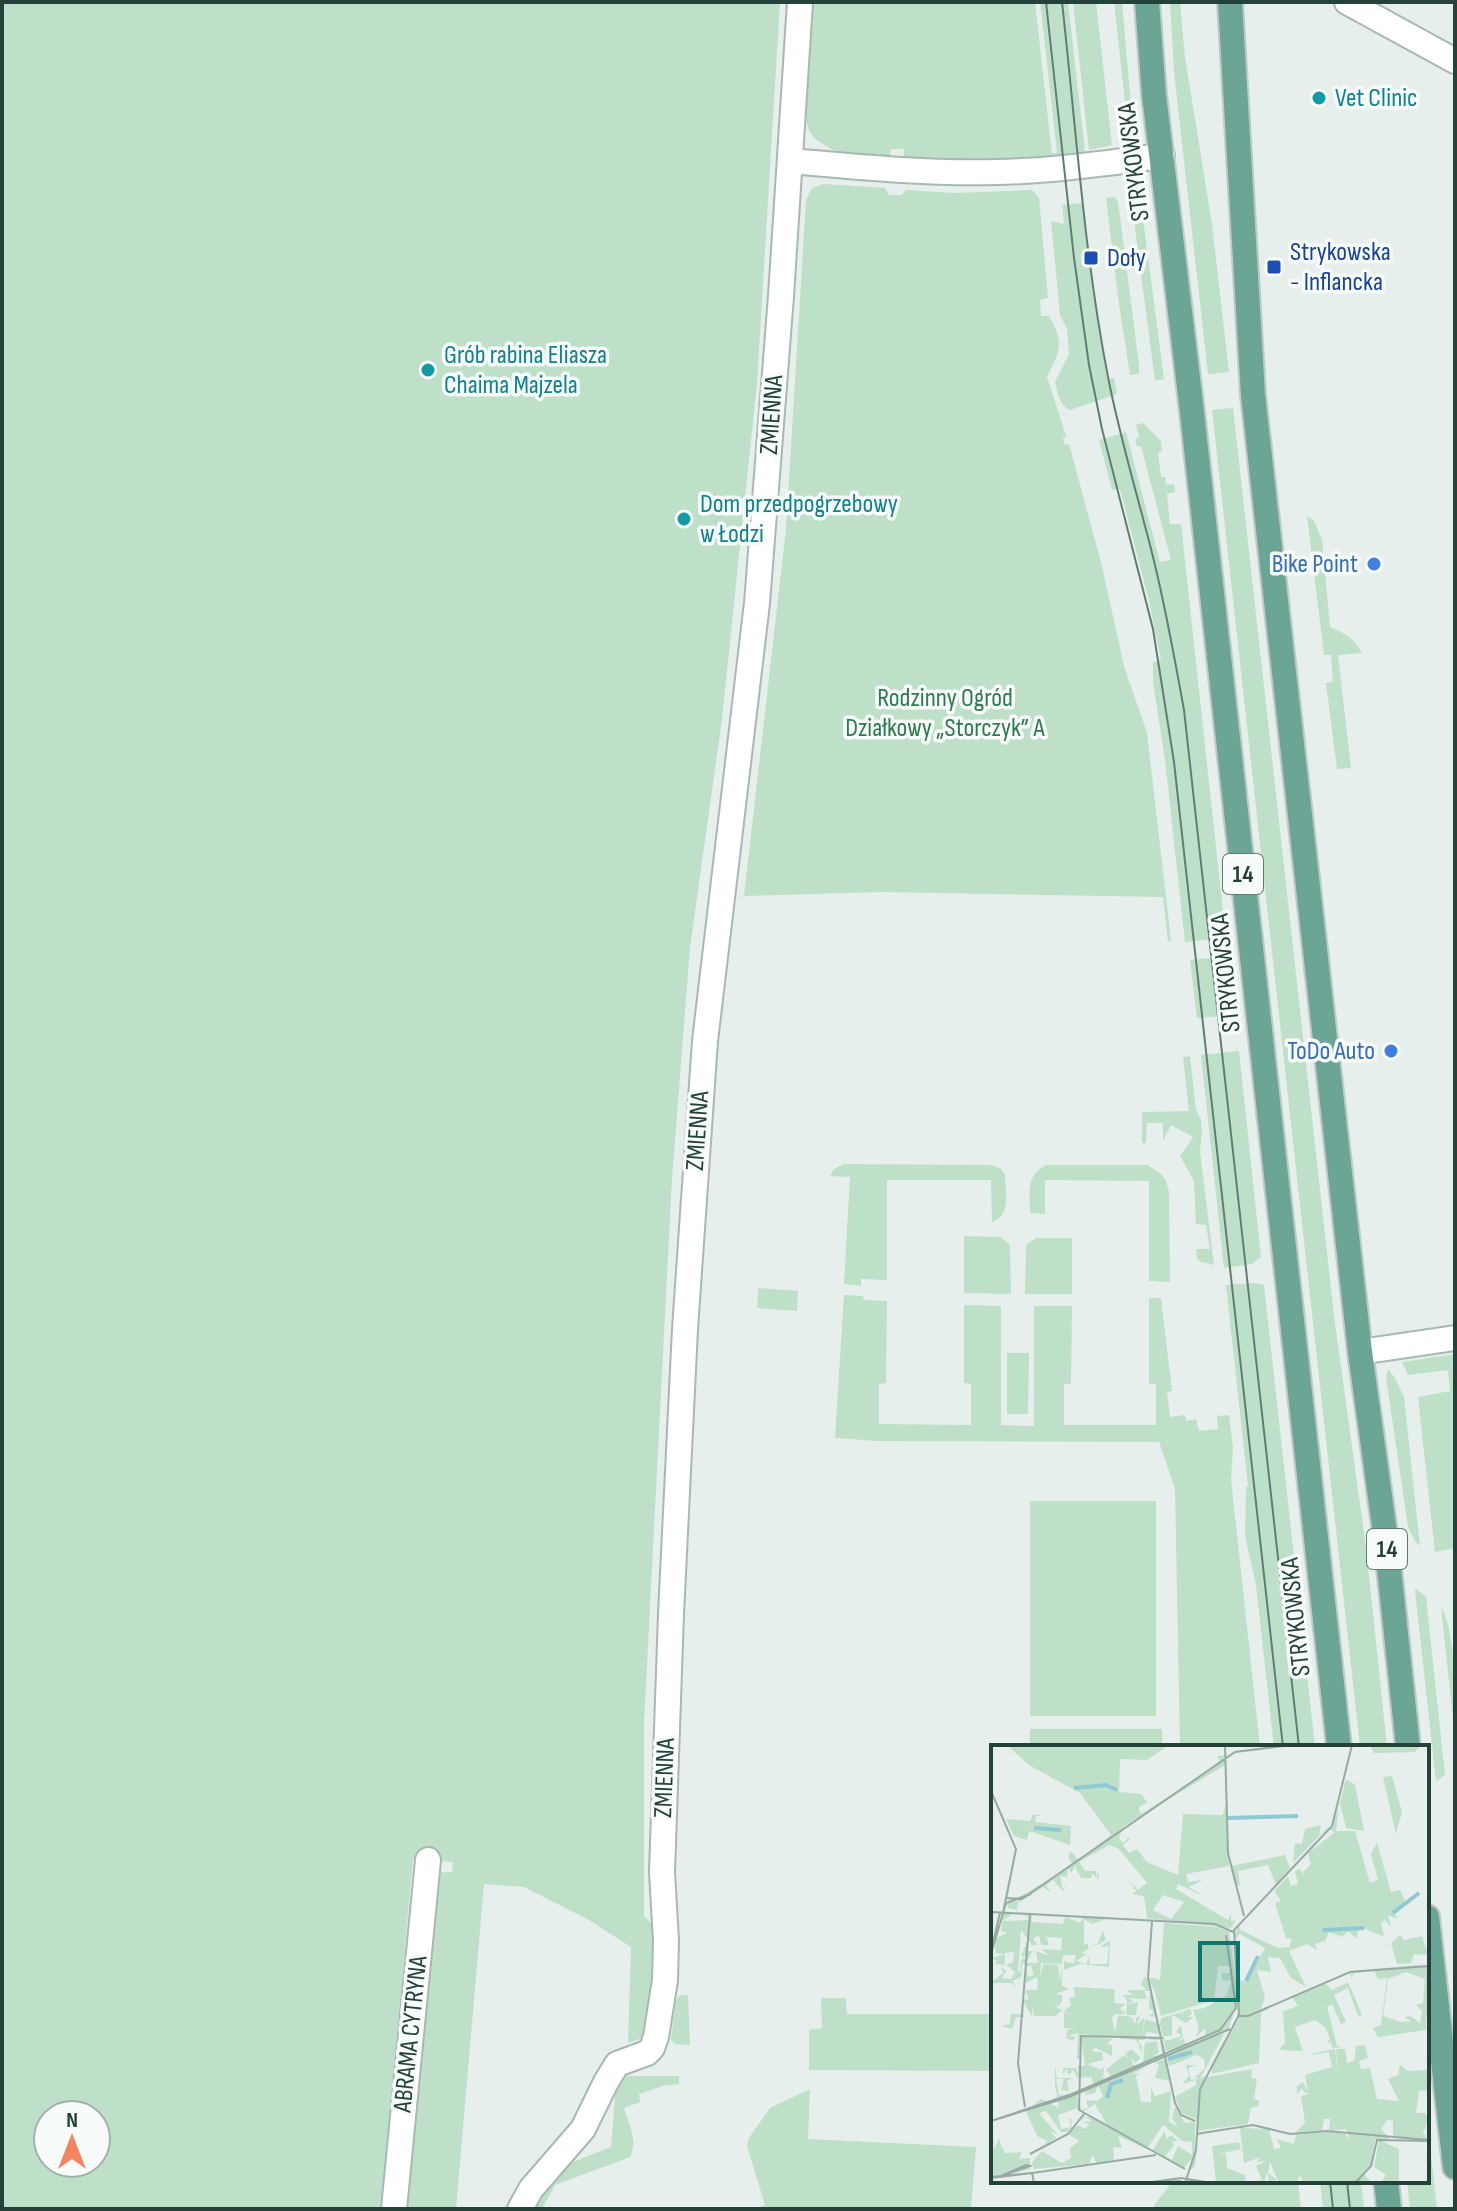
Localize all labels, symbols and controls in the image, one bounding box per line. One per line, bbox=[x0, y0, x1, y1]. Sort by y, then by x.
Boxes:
place label: Vet Clinic bbox=[1335, 83, 1418, 114]
marker: Vet Clinic bbox=[1310, 89, 1328, 107]
street label: STRYKOWSKA bbox=[1111, 100, 1157, 223]
place label: Strykowska - Inflancka bbox=[1290, 237, 1391, 298]
place label: Doły bbox=[1107, 243, 1146, 274]
marker: Doły bbox=[1082, 249, 1100, 267]
marker: Strykowska - Inflancka bbox=[1265, 258, 1283, 276]
place label: Grób rabina Eliasza Chaima Majzela bbox=[444, 340, 607, 401]
marker: Grób rabina Eliasza Chaima Majzela bbox=[419, 361, 437, 379]
street label: ZMIENNA bbox=[754, 373, 790, 456]
place label: Dom przedpogrzebowy w Łodzi bbox=[700, 489, 898, 550]
marker: Dom przedpogrzebowy w Łodzi bbox=[675, 510, 693, 528]
place label: Bike Point bbox=[1272, 549, 1358, 580]
marker: Bike Point bbox=[1365, 555, 1383, 573]
park label: Rodzinny Ogród Działkowy „Storczyk” A bbox=[845, 683, 1046, 744]
road number: 14 bbox=[1223, 854, 1263, 894]
street label: STRYKOWSKA bbox=[1204, 911, 1248, 1034]
place label: ToDo Auto bbox=[1287, 1036, 1375, 1067]
marker: ToDo Auto bbox=[1382, 1042, 1400, 1060]
street label: ZMIENNA bbox=[680, 1089, 716, 1172]
road number: 14 bbox=[1367, 1529, 1407, 1569]
street label: STRYKOWSKA bbox=[1274, 1555, 1318, 1678]
street label: ZMIENNA bbox=[648, 1737, 682, 1818]
inset map bbox=[991, 1745, 1429, 2183]
street label: ABRAMA CYTRYNA bbox=[387, 1953, 435, 2115]
north arrow bbox=[32, 2099, 112, 2179]
text: N bbox=[66, 2107, 78, 2134]

